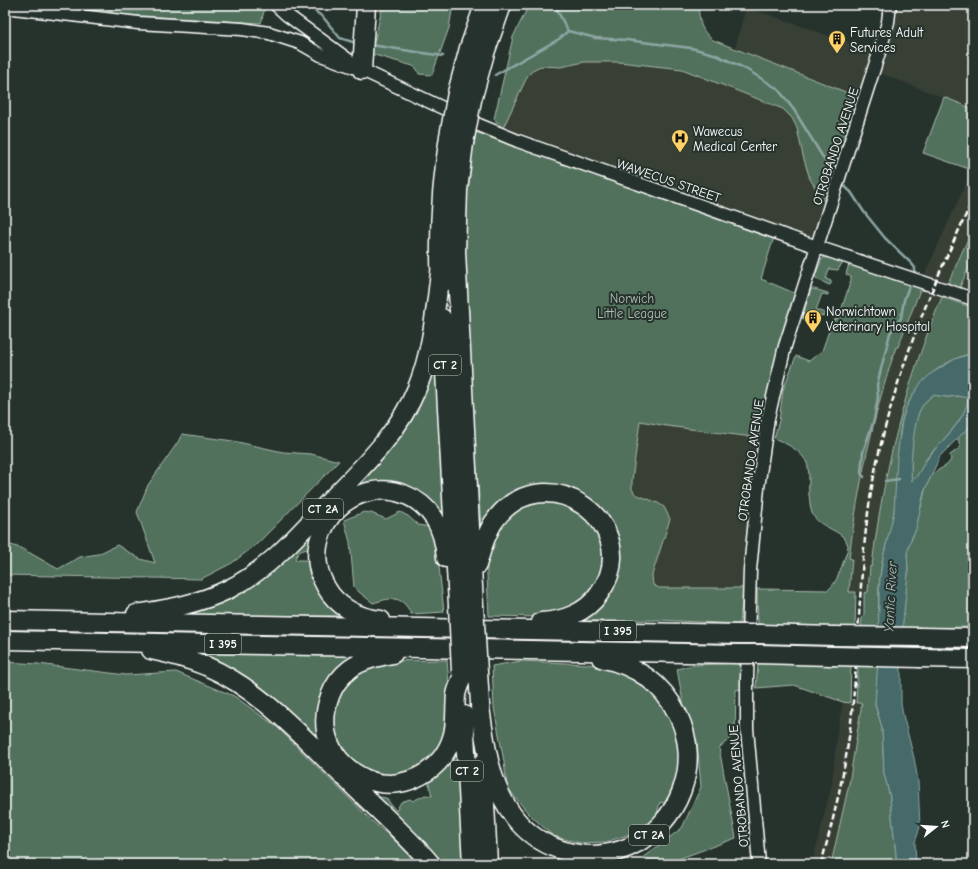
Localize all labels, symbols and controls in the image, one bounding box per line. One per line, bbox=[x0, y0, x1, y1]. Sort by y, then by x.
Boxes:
place label: Futures Adult Services bbox=[850, 25, 925, 55]
building icon: Futures Adult Services bbox=[827, 29, 847, 54]
street label: OTROBANDO AVENUE bbox=[809, 85, 862, 207]
place label: Wawecus Medical Center bbox=[693, 124, 778, 154]
hospital icon: Wawecus Medical Center bbox=[670, 128, 690, 153]
street label: WAWECUS STREET bbox=[615, 156, 723, 205]
park label: Norwich Little League bbox=[597, 291, 668, 321]
place label: Norwichtown Veterinary Hospital bbox=[826, 304, 930, 334]
building icon: Norwichtown Veterinary Hospital bbox=[803, 308, 823, 333]
road number: CT 2 bbox=[429, 355, 461, 375]
street label: OTROBANDO AVENUE bbox=[735, 398, 766, 522]
road number: CT 2A bbox=[303, 499, 343, 519]
water label: Yantic River bbox=[880, 560, 901, 633]
road number: I 395 bbox=[600, 621, 636, 641]
road number: I 395 bbox=[205, 634, 241, 654]
street label: OTROBANDO AVENUE bbox=[726, 724, 751, 848]
road number: CT 2 bbox=[451, 761, 483, 781]
north arrow bbox=[916, 807, 956, 847]
text: N bbox=[938, 819, 952, 830]
road number: CT 2A bbox=[629, 825, 669, 845]

